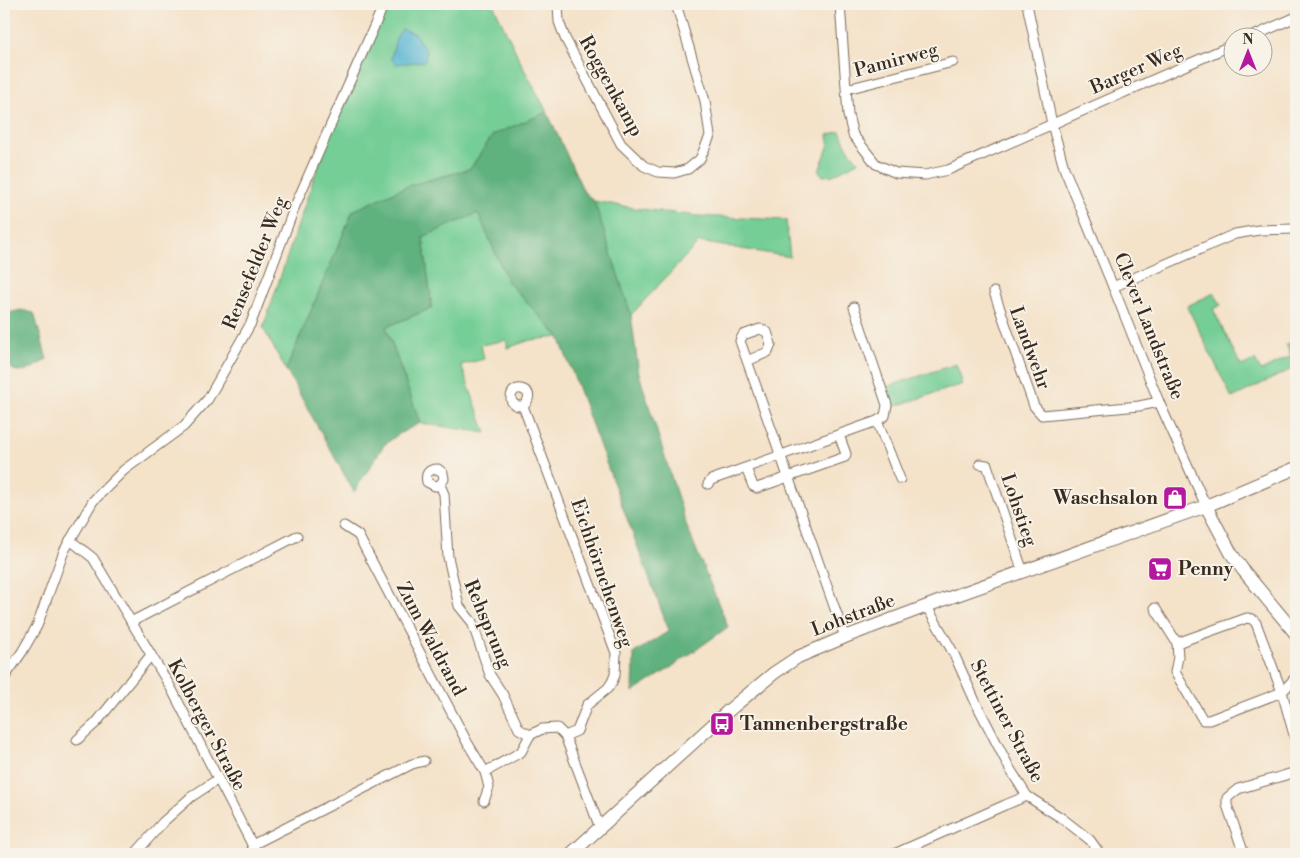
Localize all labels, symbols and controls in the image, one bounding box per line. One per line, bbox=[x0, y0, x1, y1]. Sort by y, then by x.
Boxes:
north arrow bbox=[1222, 28, 1272, 78]
street label: Roggenkamp bbox=[573, 31, 649, 141]
text: N bbox=[1242, 31, 1254, 49]
street label: Pamirweg bbox=[851, 37, 941, 83]
street label: Barger Weg bbox=[1086, 38, 1186, 100]
street label: Rensefelder Weg bbox=[217, 193, 293, 333]
street label: Clever Landstraße bbox=[1109, 249, 1189, 403]
street label: Landwehr bbox=[1004, 303, 1056, 393]
street label: Lohstieg bbox=[995, 470, 1043, 550]
shop icon: Waschsalon bbox=[1162, 485, 1188, 511]
place label: Waschsalon bbox=[1052, 486, 1158, 510]
street label: Eichhörnchenweg bbox=[565, 495, 639, 651]
supermarket icon: Penny bbox=[1147, 556, 1173, 582]
place label: Penny bbox=[1178, 557, 1234, 581]
street label: Rehsprung bbox=[459, 576, 517, 672]
street label: Zum Waldrand bbox=[391, 578, 471, 700]
street label: Lohstraße bbox=[808, 588, 898, 642]
street label: Kolberger Straße bbox=[162, 655, 252, 795]
street label: Stettiner Straße bbox=[965, 656, 1049, 786]
bus stop icon: Tannenbergstraße bbox=[709, 711, 735, 737]
place label: Tannenbergstraße bbox=[740, 712, 908, 736]

